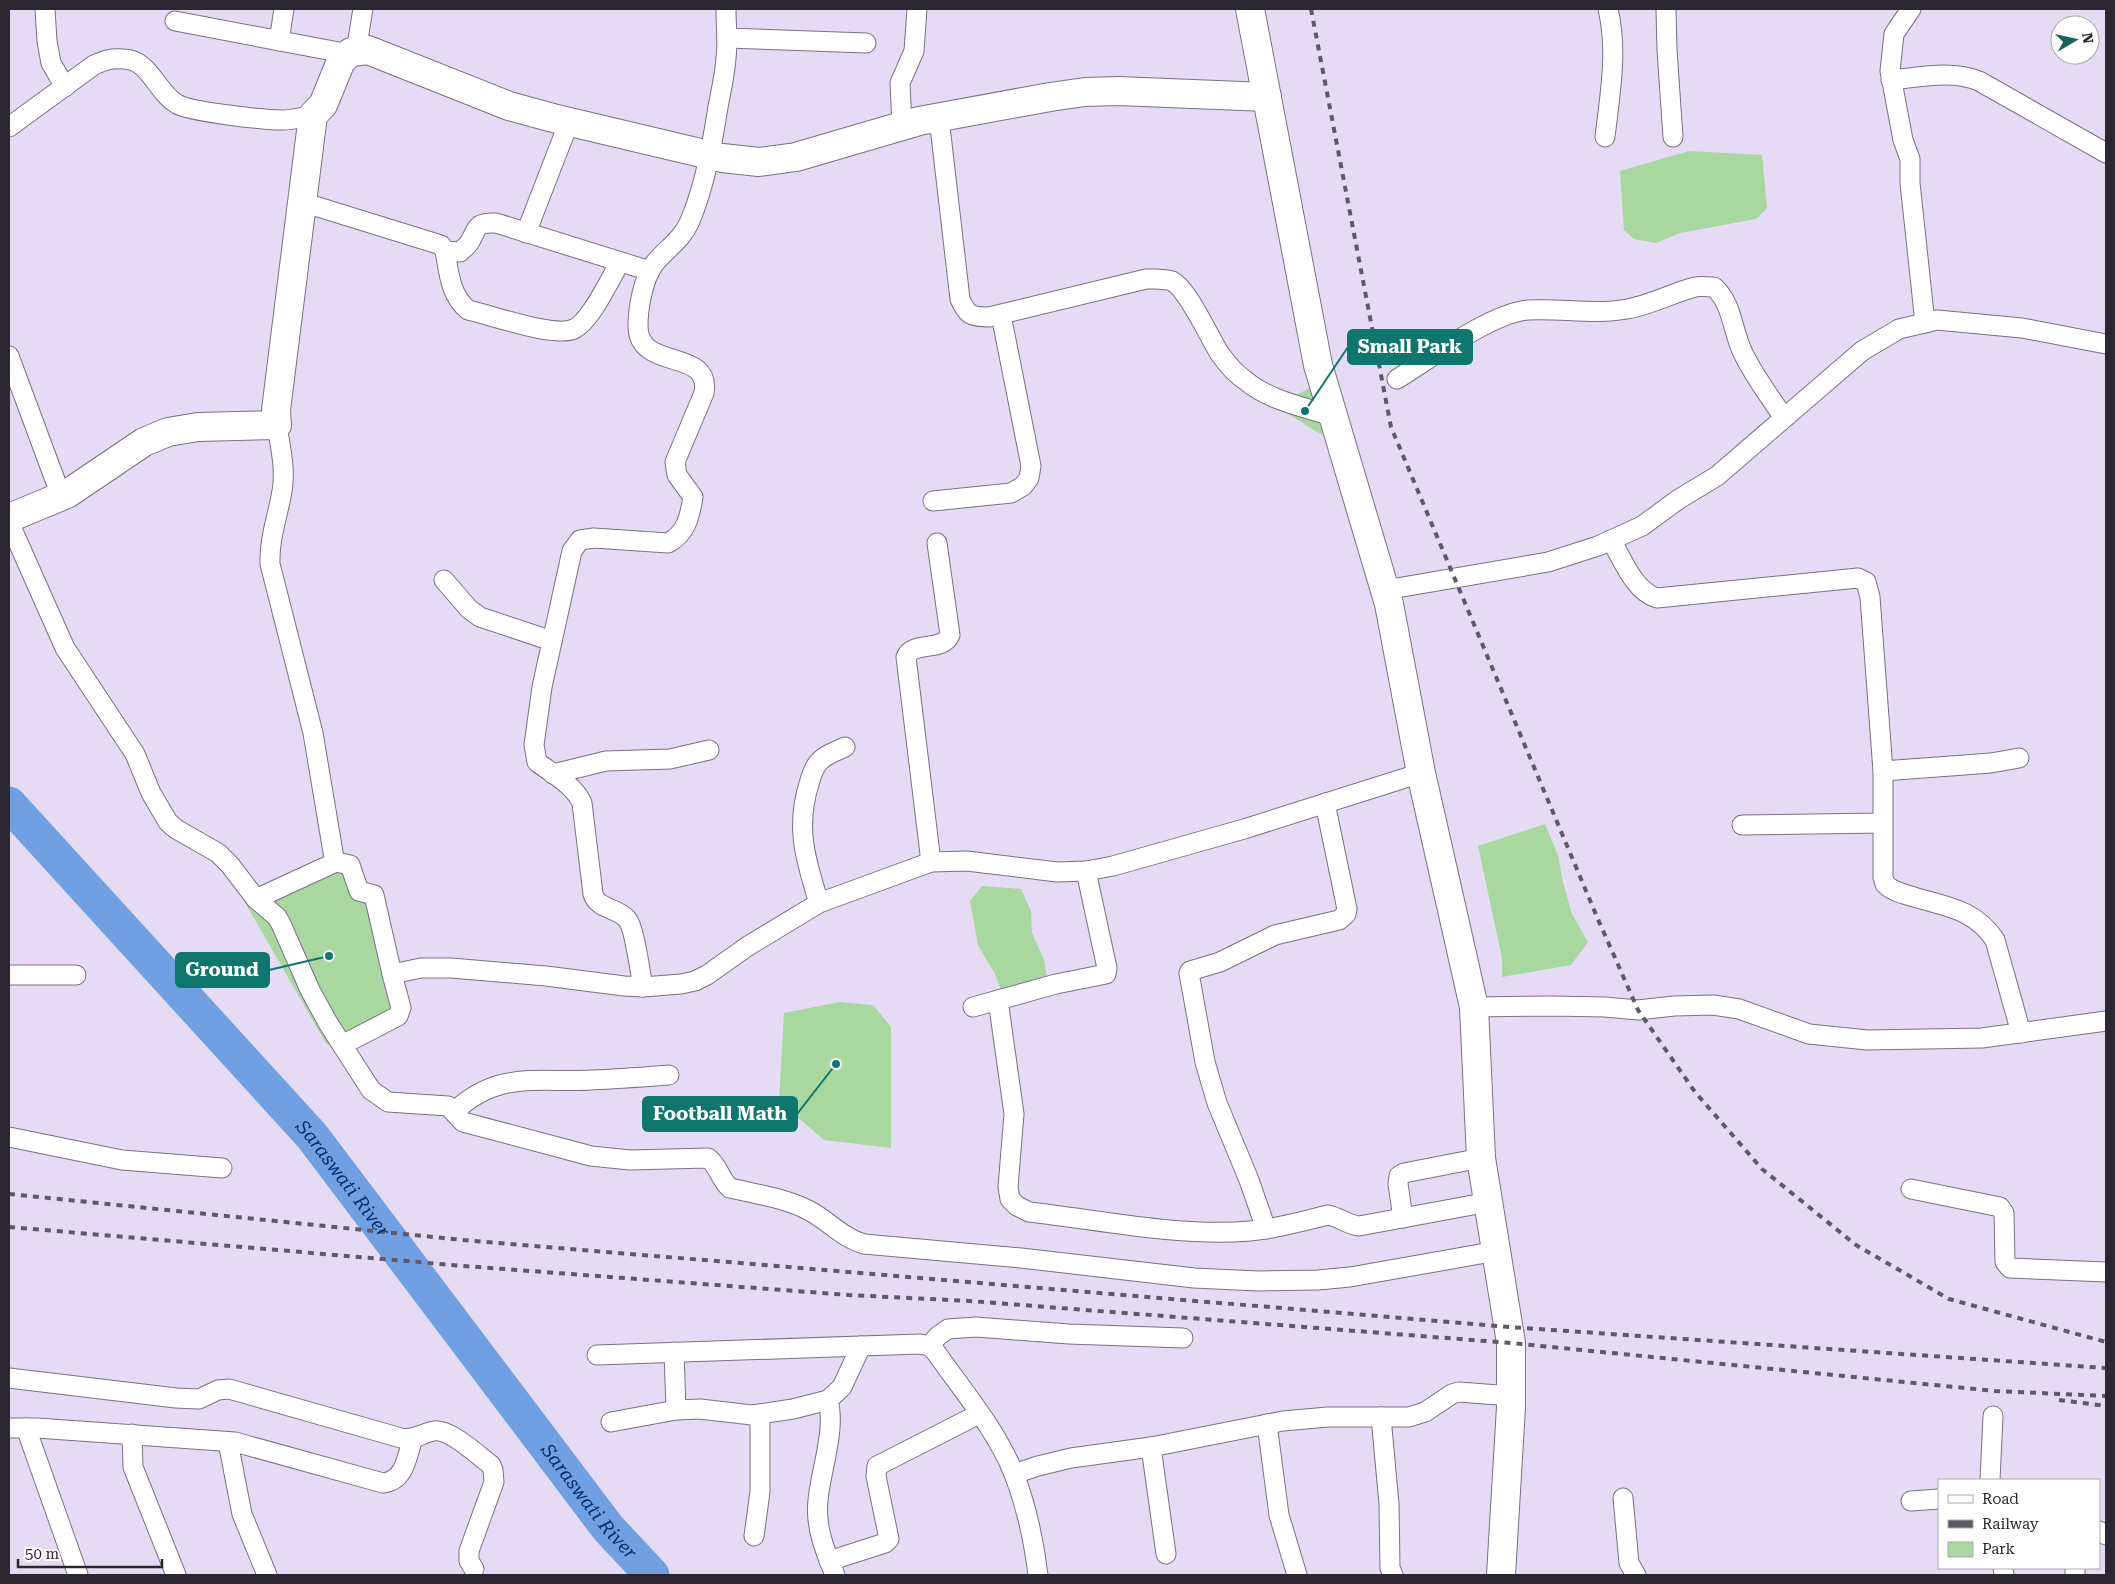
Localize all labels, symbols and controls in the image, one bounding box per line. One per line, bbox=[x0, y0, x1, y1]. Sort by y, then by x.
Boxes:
north arrow bbox=[2050, 15, 2100, 65]
text: N bbox=[2079, 31, 2097, 45]
callout: Small Park bbox=[1348, 330, 1472, 364]
text: Small Park bbox=[1358, 335, 1462, 358]
callout: Ground bbox=[176, 953, 269, 987]
text: Ground bbox=[185, 958, 259, 981]
callout: Football Math bbox=[643, 1097, 797, 1131]
text: Football Math bbox=[653, 1102, 787, 1125]
water label: Saraswati River bbox=[290, 1115, 395, 1241]
water label: Saraswati River bbox=[536, 1438, 642, 1564]
legend bbox=[1938, 1479, 2100, 1569]
text: Road bbox=[1982, 1490, 2019, 1508]
text: Railway bbox=[1982, 1515, 2039, 1533]
scale bar bbox=[18, 1536, 161, 1568]
text: Park bbox=[1982, 1540, 2016, 1558]
text: 50 m bbox=[25, 1545, 60, 1563]

